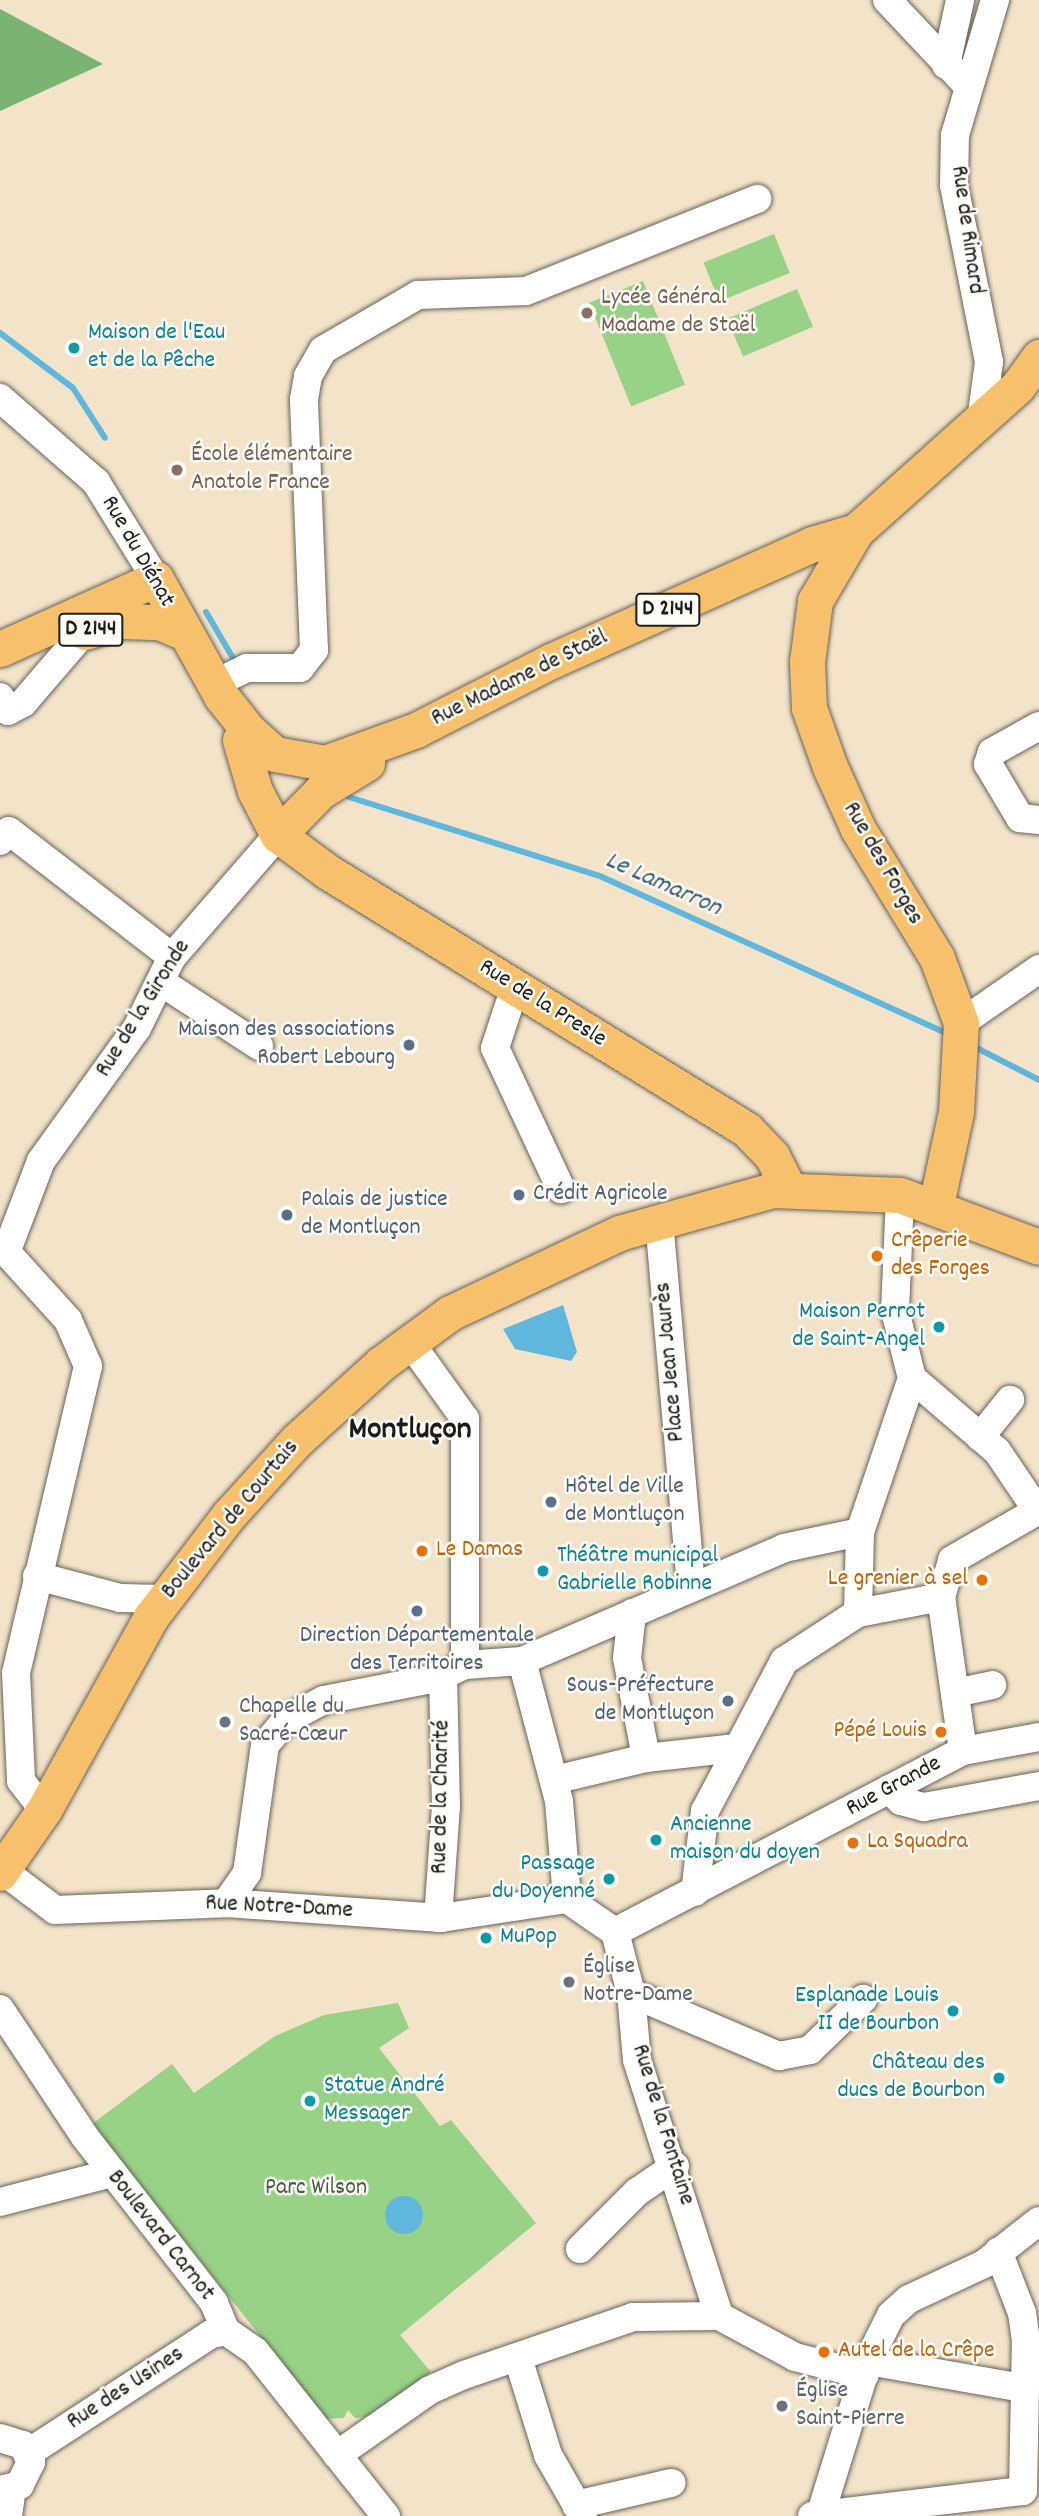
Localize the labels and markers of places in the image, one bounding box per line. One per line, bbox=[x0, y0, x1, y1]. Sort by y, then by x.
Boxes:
place label: Lycée Général Madame de Staël bbox=[601, 285, 755, 341]
marker: Lycée Général Madame de Staël bbox=[579, 305, 595, 321]
place label: Maison de l'Eau et de la Pêche bbox=[88, 320, 225, 376]
marker: Maison de l'Eau et de la Pêche bbox=[66, 340, 82, 356]
place label: École élémentaire Anatole France bbox=[191, 442, 352, 498]
marker: École élémentaire Anatole France bbox=[169, 462, 185, 478]
place label: Maison des associations Robert Lebourg bbox=[178, 1017, 395, 1073]
marker: Maison des associations Robert Lebourg bbox=[401, 1037, 417, 1053]
place label: Crédit Agricole bbox=[533, 1181, 668, 1209]
place label: Palais de justice de Montluçon bbox=[301, 1187, 448, 1243]
marker: Crédit Agricole bbox=[511, 1187, 527, 1203]
marker: Palais de justice de Montluçon bbox=[279, 1207, 295, 1223]
place label: Crêperie des Forges bbox=[891, 1228, 990, 1284]
marker: Crêperie des Forges bbox=[869, 1248, 885, 1264]
place label: Maison Perrot de Saint-Angel bbox=[792, 1299, 925, 1355]
marker: Maison Perrot de Saint-Angel bbox=[931, 1319, 947, 1335]
place label: Hôtel de Ville de Montluçon bbox=[565, 1474, 684, 1530]
marker: Hôtel de Ville de Montluçon bbox=[543, 1494, 559, 1510]
place label: Le Damas bbox=[436, 1537, 523, 1565]
marker: Le Damas bbox=[414, 1543, 430, 1559]
place label: Théâtre municipal Gabrielle Robinne bbox=[557, 1543, 718, 1599]
marker: Théâtre municipal Gabrielle Robinne bbox=[535, 1563, 551, 1579]
place label: Le grenier à sel bbox=[828, 1566, 968, 1594]
marker: Le grenier à sel bbox=[974, 1572, 990, 1588]
marker: Direction Départementale des Territoires bbox=[409, 1603, 425, 1619]
place label: Direction Départementale des Territoires bbox=[300, 1623, 534, 1679]
place label: Sous-Préfecture de Montluçon bbox=[567, 1673, 714, 1729]
marker: Sous-Préfecture de Montluçon bbox=[720, 1693, 736, 1709]
place label: Chapelle du Sacré-Cœur bbox=[239, 1694, 347, 1750]
marker: Chapelle du Sacré-Cœur bbox=[217, 1714, 233, 1730]
place label: Pépé Louis bbox=[834, 1718, 927, 1746]
marker: Pépé Louis bbox=[933, 1724, 949, 1740]
place label: Ancienne maison du doyen bbox=[670, 1812, 820, 1868]
place label: La Squadra bbox=[867, 1829, 968, 1857]
marker: Ancienne maison du doyen bbox=[648, 1832, 664, 1848]
marker: La Squadra bbox=[845, 1835, 861, 1851]
place label: Passage du Doyenné bbox=[492, 1851, 595, 1907]
marker: Passage du Doyenné bbox=[601, 1871, 617, 1887]
place label: MuPop bbox=[500, 1924, 557, 1952]
marker: MuPop bbox=[478, 1930, 494, 1946]
place label: Église Notre-Dame bbox=[583, 1954, 693, 2010]
marker: Église Notre-Dame bbox=[561, 1974, 577, 1990]
place label: Esplanade Louis II de Bourbon bbox=[795, 1983, 939, 2039]
marker: Esplanade Louis II de Bourbon bbox=[945, 2003, 961, 2019]
place label: Château des ducs de Bourbon bbox=[837, 2050, 985, 2106]
marker: Château des ducs de Bourbon bbox=[991, 2070, 1007, 2086]
place label: Statue André Messager bbox=[324, 2073, 445, 2129]
marker: Statue André Messager bbox=[302, 2093, 318, 2109]
place label: Autel de la Crêpe bbox=[838, 2338, 995, 2366]
marker: Autel de la Crêpe bbox=[816, 2344, 832, 2360]
place label: Église Saint-Pierre bbox=[796, 2378, 905, 2434]
marker: Église Saint-Pierre bbox=[774, 2398, 790, 2414]

